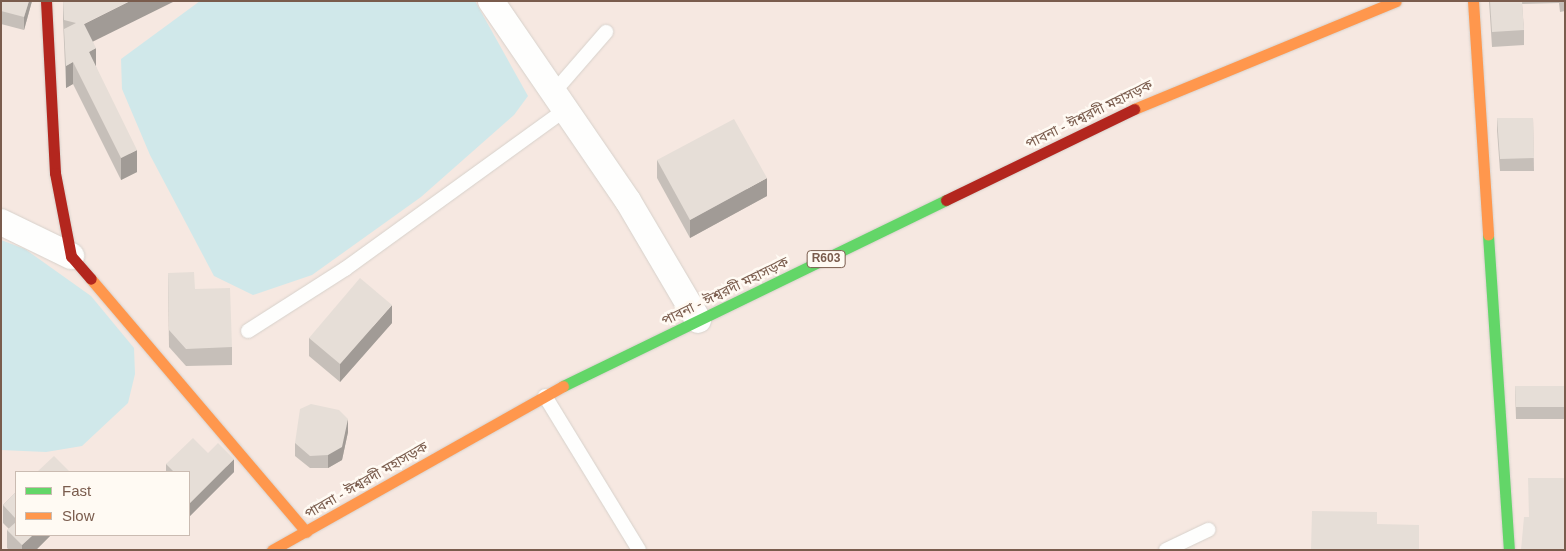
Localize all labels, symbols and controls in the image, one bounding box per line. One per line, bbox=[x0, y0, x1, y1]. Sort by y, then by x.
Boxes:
street label: পাবনা - ঈশ্বরদী মহাসড়ক bbox=[1023, 76, 1155, 152]
road number: R603 bbox=[806, 250, 846, 268]
street label: পাবনা - ঈশ্বরদী মহাসড়ক bbox=[659, 253, 791, 329]
street label: পাবনা - ঈশ্বরদী মহাসড়ক bbox=[301, 438, 431, 522]
legend bbox=[15, 471, 190, 536]
text: Fast bbox=[62, 482, 91, 499]
text: Slow bbox=[62, 507, 95, 524]

